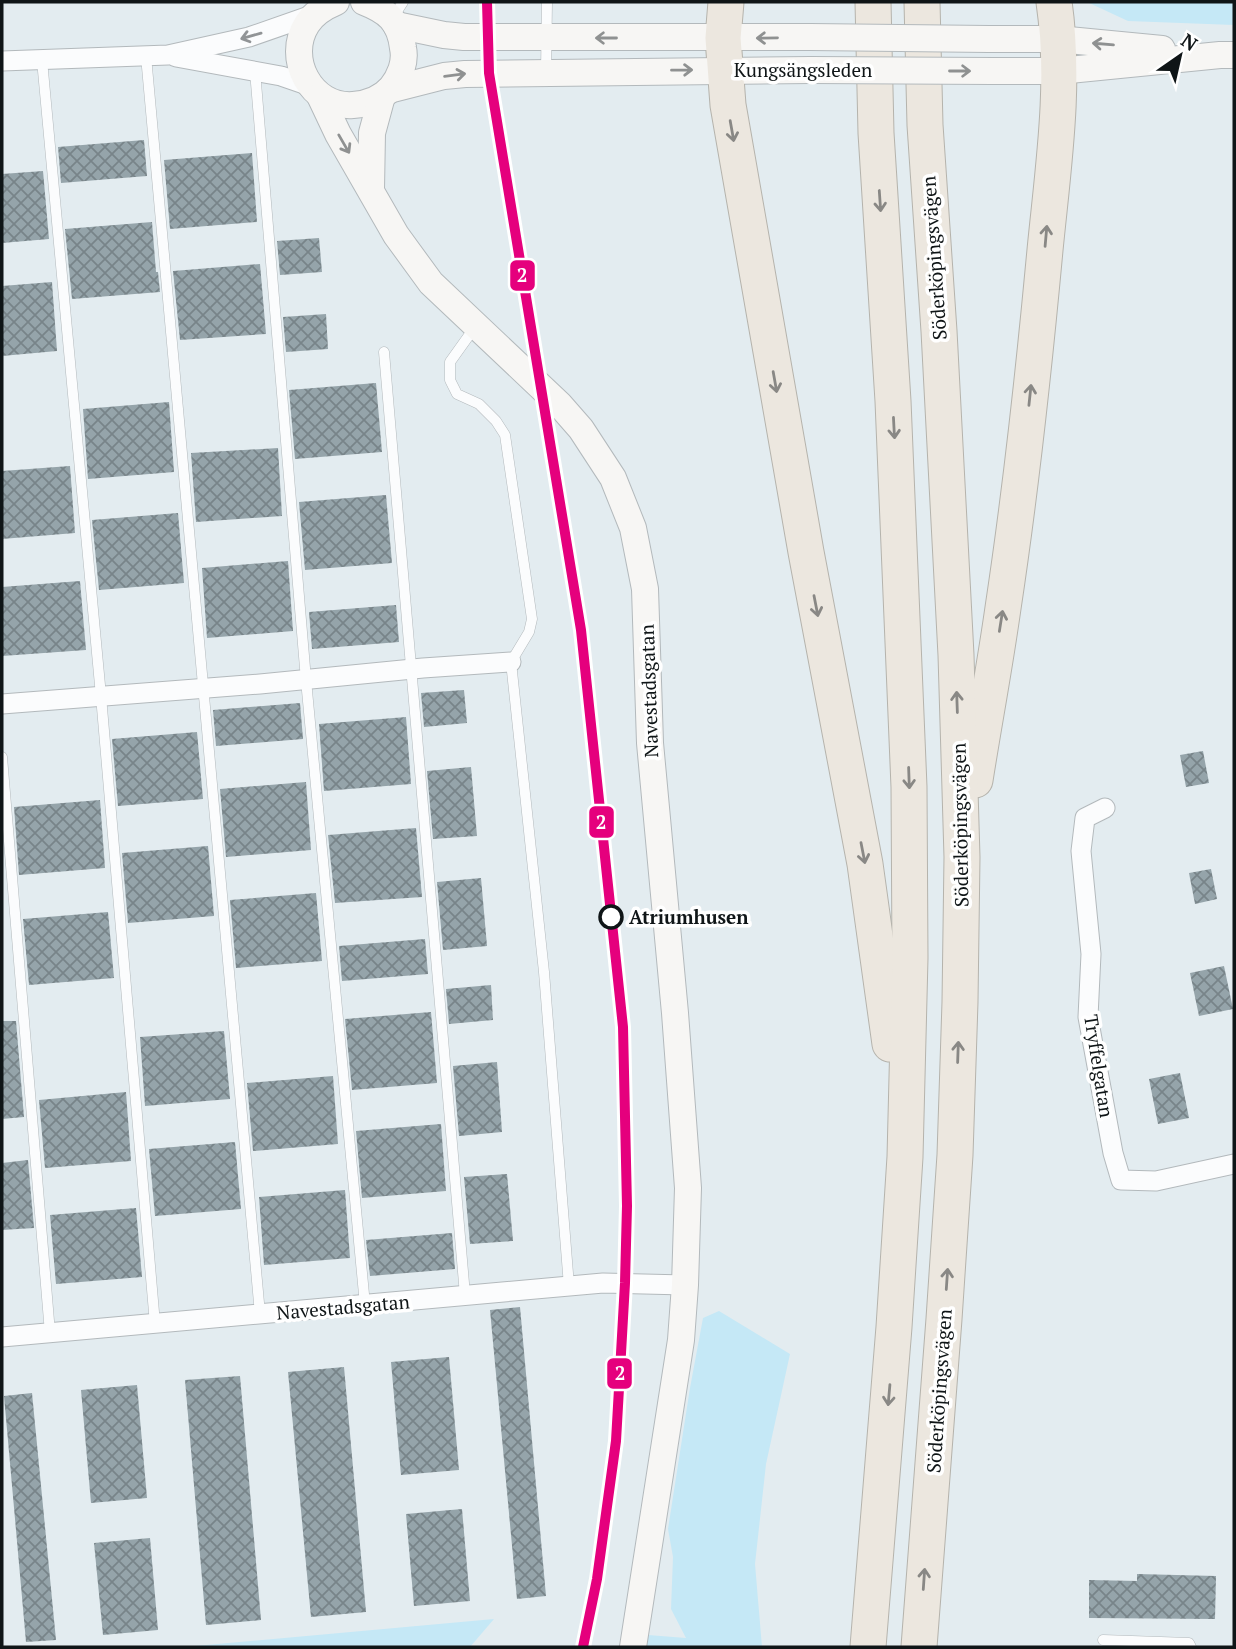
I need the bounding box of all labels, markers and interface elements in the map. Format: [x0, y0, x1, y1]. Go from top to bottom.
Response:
north arrow [1145, 21, 1215, 91]
text: N [1177, 27, 1203, 56]
one-way arrow [240, 30, 262, 43]
one-way arrow [595, 31, 618, 45]
one-way arrow [755, 31, 778, 45]
one-way arrow [1092, 37, 1115, 50]
street label: Kungsängsleden [734, 57, 872, 82]
one-way arrow [671, 63, 694, 77]
one-way arrow [949, 64, 972, 78]
one-way arrow [443, 68, 466, 81]
one-way arrow [726, 119, 739, 141]
one-way arrow [337, 133, 351, 153]
street label: Söderköpingsvägen [915, 175, 952, 341]
one-way arrow [874, 189, 887, 212]
one-way arrow [1040, 226, 1053, 248]
line badge: 2 [509, 259, 536, 292]
text: 2 [517, 262, 527, 287]
one-way arrow [769, 370, 782, 393]
one-way arrow [1024, 384, 1037, 407]
one-way arrow [888, 416, 901, 439]
one-way arrow [810, 594, 823, 617]
one-way arrow [995, 610, 1008, 633]
street label: Navestadsgatan [634, 624, 663, 758]
one-way arrow [951, 691, 964, 714]
street label: Söderköpingsvägen [946, 743, 973, 907]
one-way arrow [902, 766, 915, 789]
line badge: 2 [588, 805, 615, 839]
text: 2 [596, 809, 606, 834]
one-way arrow [857, 841, 870, 864]
place label: Atriumhusen [629, 904, 749, 929]
marker: Atriumhusen [599, 905, 623, 929]
street label: Tryffelgatan [1079, 1013, 1120, 1119]
one-way arrow [952, 1041, 965, 1064]
one-way arrow [941, 1268, 954, 1291]
street label: Navestadsgatan [275, 1288, 411, 1325]
street label: Söderköpingsvägen [920, 1308, 957, 1474]
line badge: 2 [606, 1357, 633, 1390]
text: 2 [615, 1360, 625, 1385]
one-way arrow [882, 1383, 895, 1406]
one-way arrow [918, 1568, 931, 1591]

